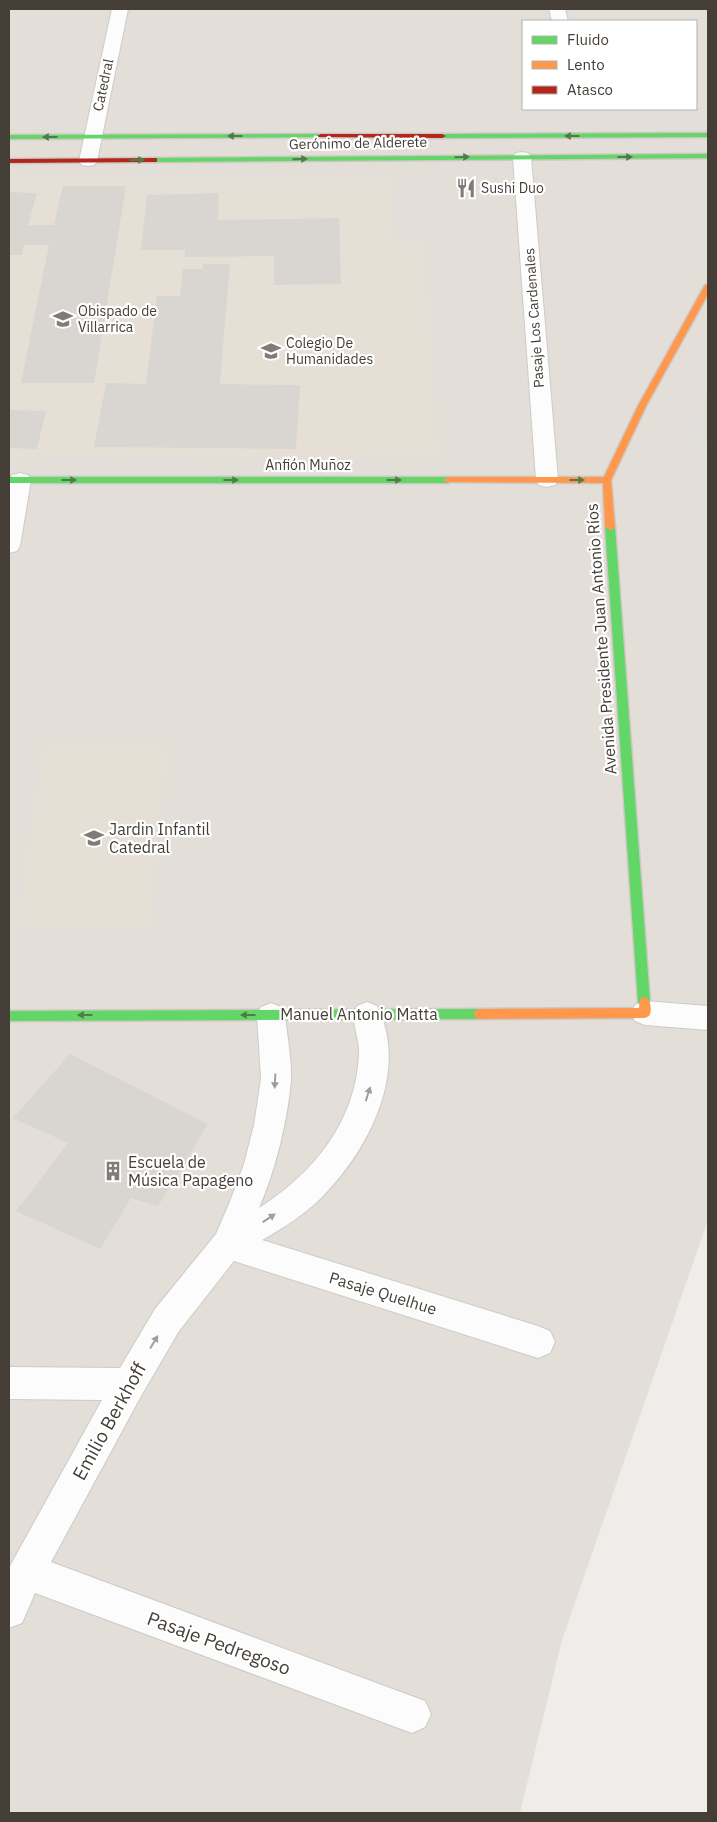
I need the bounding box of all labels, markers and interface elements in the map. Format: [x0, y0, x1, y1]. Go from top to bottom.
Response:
legend [522, 20, 697, 110]
text: Fluido [567, 30, 609, 49]
text: Lento [567, 55, 605, 74]
street label: Catedral [89, 57, 117, 113]
text: Atasco [567, 80, 613, 99]
one-way arrow [226, 132, 242, 140]
one-way arrow [564, 132, 580, 140]
one-way arrow [42, 133, 58, 141]
street label: Gerónimo de Alderete [289, 133, 428, 153]
one-way arrow [454, 153, 470, 161]
one-way arrow [617, 153, 633, 161]
one-way arrow [292, 155, 308, 163]
one-way arrow [129, 156, 145, 164]
restaurant icon: Sushi Duo [455, 177, 477, 199]
place label: Sushi Duo [481, 179, 544, 197]
street label: Pasaje Los Cardenales [520, 247, 548, 389]
place label: Obispado de Villarrica [78, 302, 157, 336]
school or university icon: Obispado de Villarrica [52, 308, 74, 330]
place label: Colegio De Humanidades [286, 334, 373, 368]
school or university icon: Colegio De Humanidades [260, 340, 282, 362]
street label: Anfión Muñoz [265, 456, 351, 474]
one-way arrow [61, 476, 77, 484]
one-way arrow [224, 476, 240, 484]
one-way arrow [386, 476, 402, 484]
one-way arrow [569, 476, 585, 484]
street label: Avenida Presidente Juan Antonio Ríos [582, 503, 620, 775]
place label: Jardin Infantil Catedral [109, 819, 210, 857]
school or university icon: Jardin Infantil Catedral [83, 827, 105, 849]
street label: Manuel Antonio Matta [280, 1004, 438, 1024]
one-way arrow [77, 1011, 93, 1019]
one-way arrow [240, 1011, 256, 1019]
one-way arrow [271, 1073, 279, 1089]
one-way arrow [364, 1087, 372, 1102]
place label: Escuela de Música Papageno [128, 1152, 253, 1190]
building icon: Escuela de Música Papageno [102, 1160, 124, 1182]
one-way arrow [262, 1213, 276, 1223]
street label: Pasaje Quelhue [327, 1267, 439, 1319]
one-way arrow [150, 1335, 159, 1348]
street label: Emilio Berkhoff [67, 1358, 151, 1484]
street label: Pasaje Pedregoso [144, 1606, 294, 1680]

